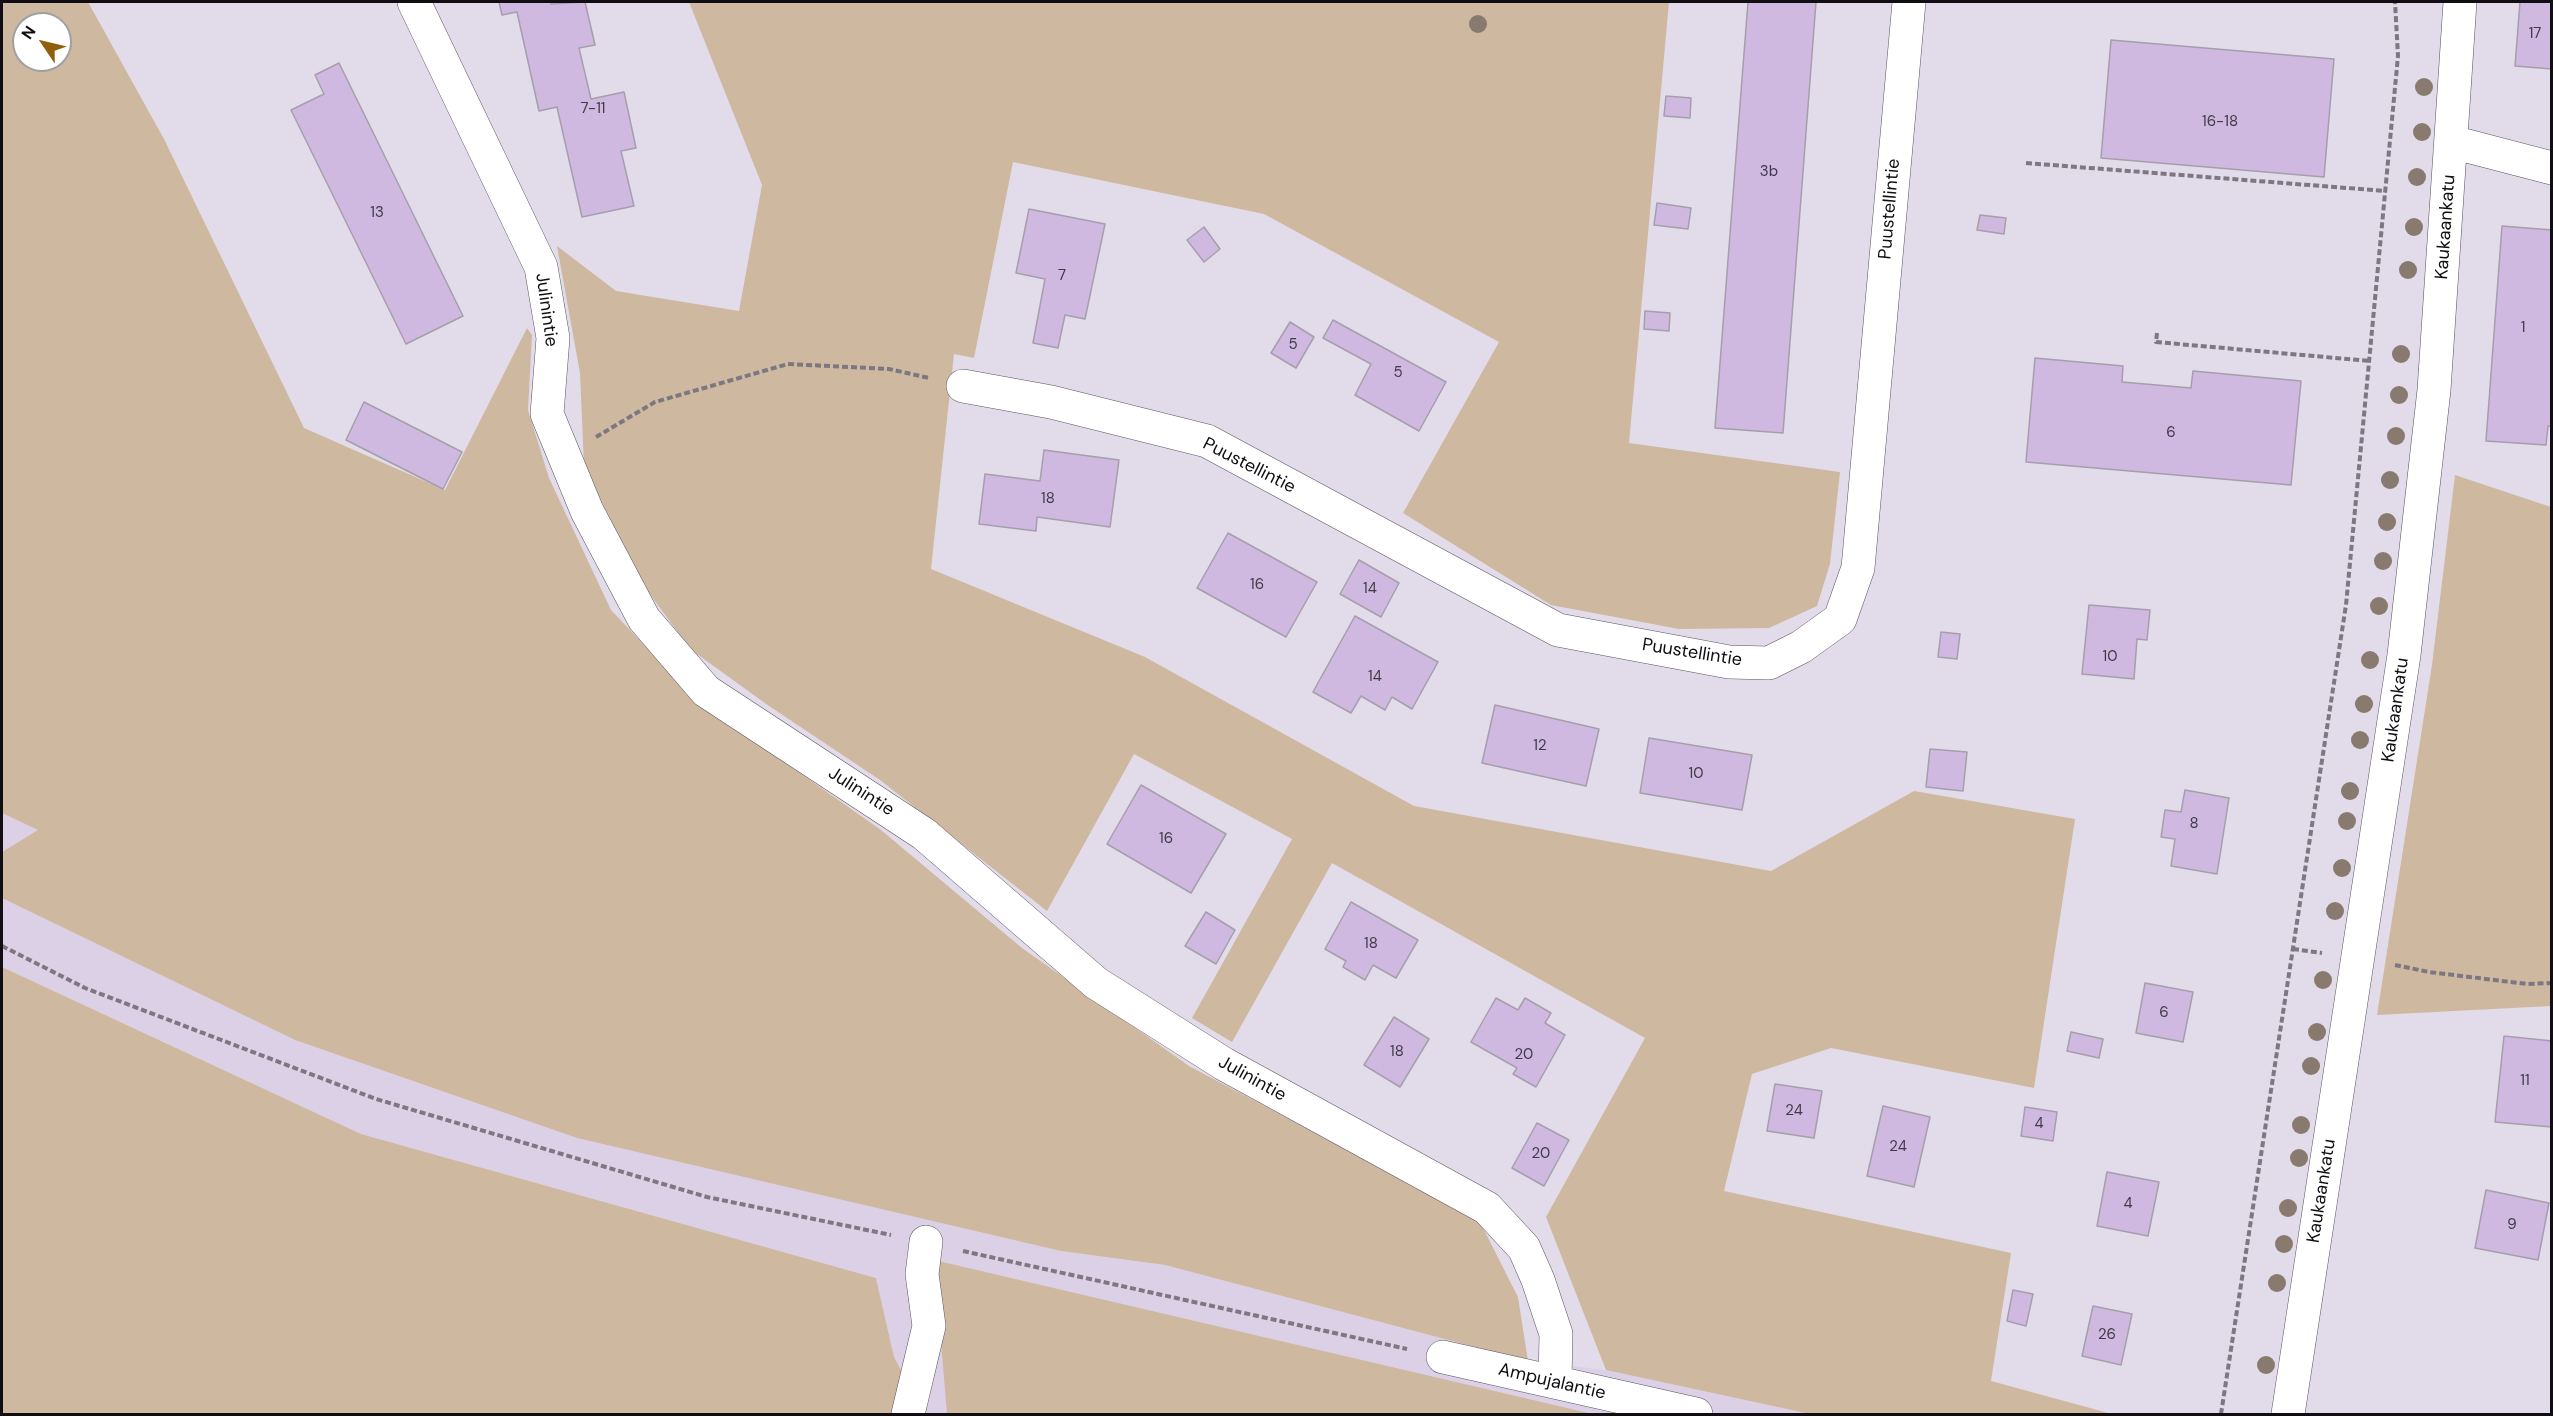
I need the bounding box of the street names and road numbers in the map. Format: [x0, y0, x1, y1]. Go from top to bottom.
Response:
street label: Puustellintie [1875, 158, 1905, 260]
street label: Kaukaankatu [2432, 174, 2460, 280]
street label: Julinintie [530, 272, 562, 348]
street label: Puustellintie [1199, 433, 1299, 499]
street label: Puustellintie [1640, 634, 1744, 672]
street label: Kaukaankatu [2378, 656, 2414, 764]
street label: Julinintie [824, 763, 898, 821]
street label: Julinintie [1214, 1052, 1290, 1106]
street label: Kaukaankatu [2303, 1137, 2341, 1245]
street label: Ampujalantie [1496, 1359, 1608, 1405]

